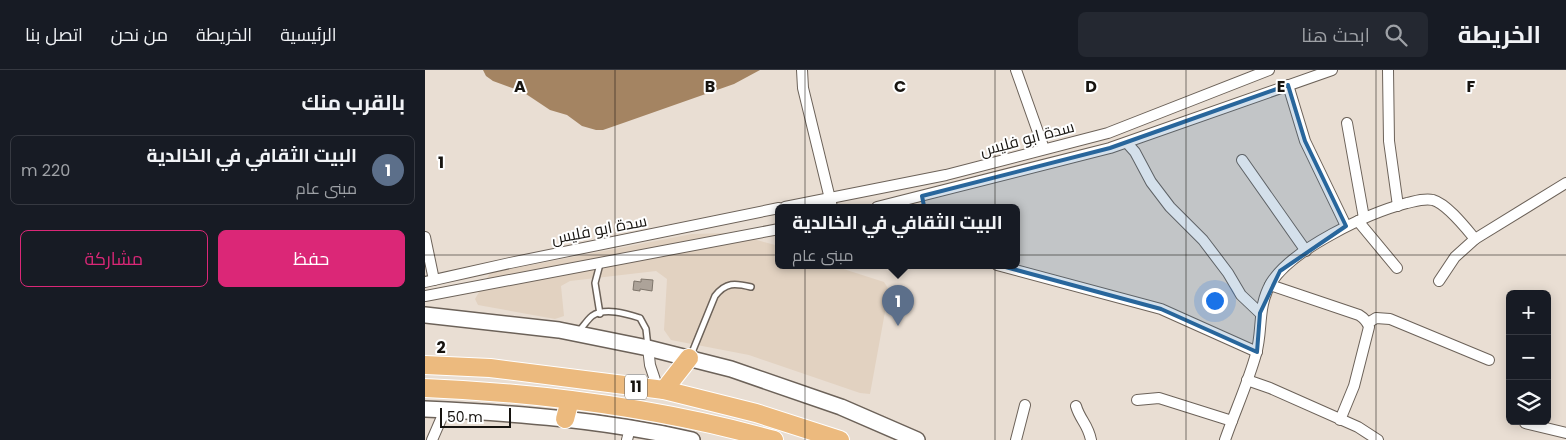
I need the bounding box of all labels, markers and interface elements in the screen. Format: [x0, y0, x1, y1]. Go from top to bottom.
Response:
search box [1078, 12, 1428, 57]
text: الخريطة [1458, 18, 1541, 51]
icon: search [1382, 21, 1410, 49]
text: اتصل بنا [25, 22, 83, 47]
text: من نحن [111, 22, 168, 47]
text: الخريطة [196, 22, 252, 47]
text: الرئيسية [280, 22, 337, 47]
text: ابحث هنا [1301, 22, 1370, 49]
text: A [514, 75, 526, 98]
text: B [705, 75, 715, 98]
text: C [894, 75, 906, 98]
text: D [1085, 75, 1097, 98]
text: E [1277, 75, 1285, 98]
text: F [1467, 75, 1476, 98]
text: بالقرب منك [301, 88, 405, 117]
street label: سدة ابو فليس [977, 115, 1077, 162]
text: البيت الثقافي في الخالدية [146, 142, 357, 169]
text: 1 [438, 151, 444, 174]
text: 220 m [21, 159, 70, 182]
text: 1 [385, 159, 391, 182]
text: مبنى عام [296, 177, 357, 200]
popup [775, 204, 1020, 269]
street label: سدة ابو فليس [549, 209, 649, 250]
text: البيت الثقافي في الخالدية [792, 209, 1003, 236]
button: مشاركة [20, 230, 208, 287]
button: حفظ [218, 230, 405, 287]
text: مبنى عام [792, 244, 853, 267]
pin: 1 [882, 285, 914, 326]
your location [1202, 288, 1228, 314]
map controls [1506, 290, 1551, 425]
button: + [1506, 290, 1551, 335]
button: − [1506, 335, 1551, 380]
text: 2 [436, 336, 446, 359]
road number: 11 [625, 374, 647, 400]
button: layers [1506, 380, 1551, 425]
scale bar [440, 405, 511, 428]
text: 50 m [447, 407, 483, 427]

